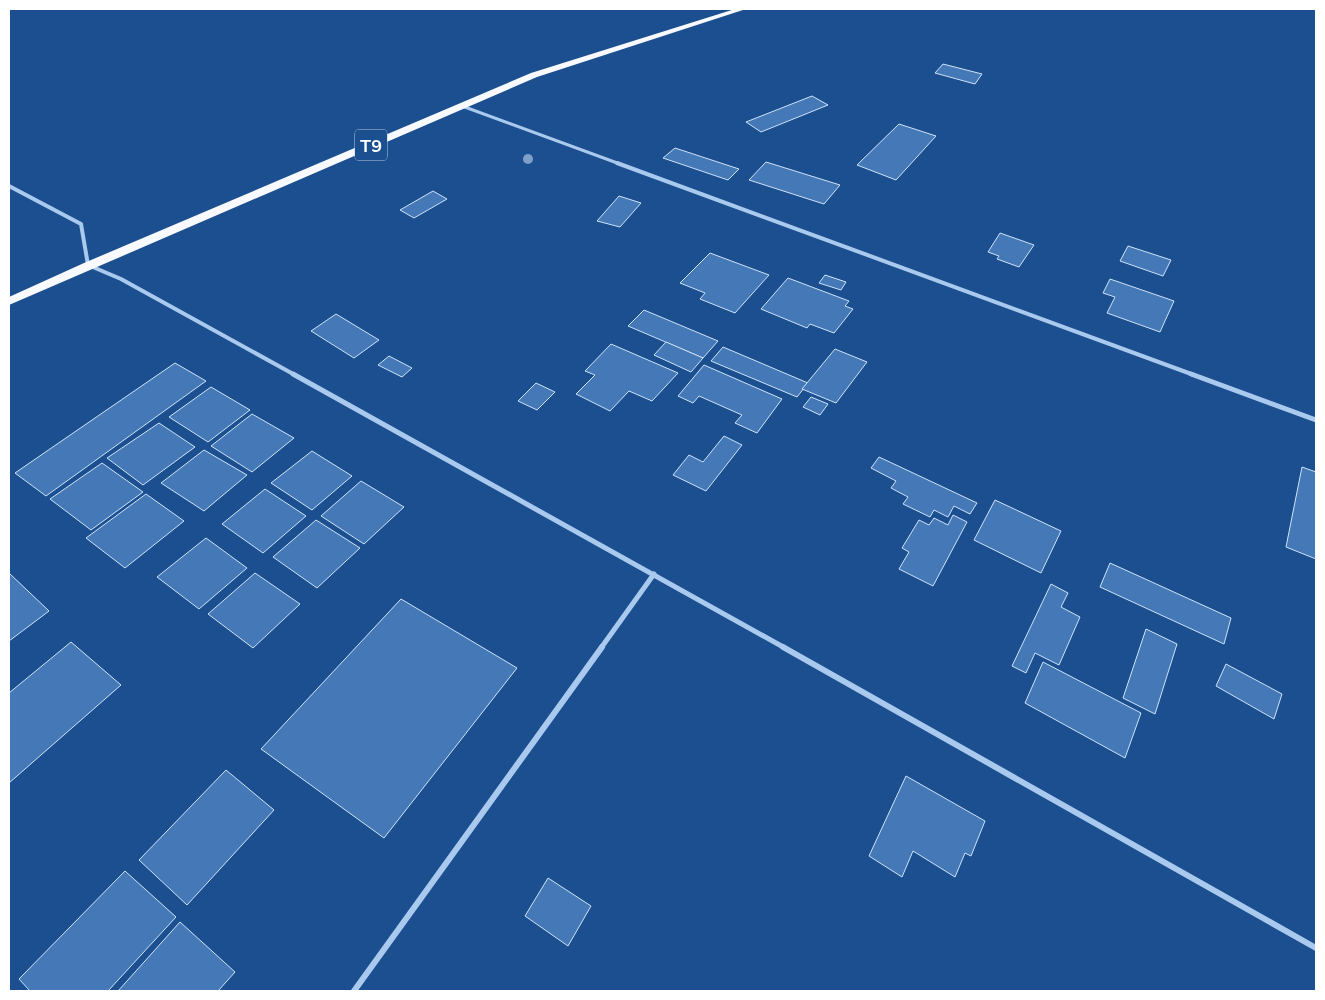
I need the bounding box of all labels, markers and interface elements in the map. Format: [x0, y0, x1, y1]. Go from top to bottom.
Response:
road number: T9 [355, 130, 387, 160]

